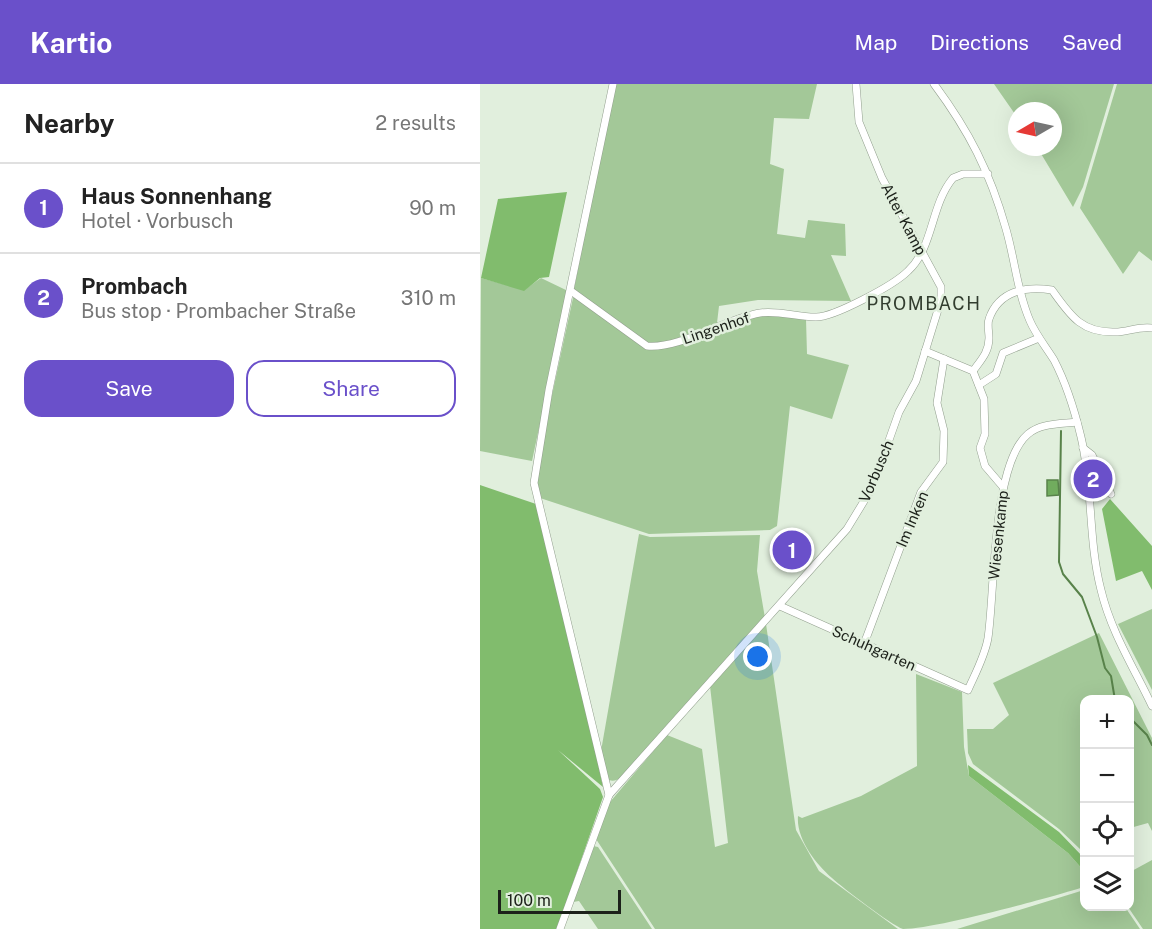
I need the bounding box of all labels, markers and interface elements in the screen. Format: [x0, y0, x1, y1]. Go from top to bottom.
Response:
text: Kartio [30, 26, 112, 59]
text: Map [855, 30, 897, 55]
text: Directions [930, 30, 1029, 55]
text: Saved [1062, 30, 1122, 55]
north arrow [1008, 102, 1062, 156]
text: Nearby [24, 108, 114, 139]
text: 2 results [375, 111, 456, 135]
street label: Alter Kamp [878, 180, 930, 258]
text: Haus Sonnenhang [81, 183, 272, 209]
text: 1 [39, 196, 48, 220]
text: 90 m [409, 196, 456, 220]
text: Hotel · Vorbusch [81, 209, 233, 233]
text: Prombach [81, 273, 188, 299]
text: 2 [37, 286, 50, 310]
text: 310 m [401, 286, 456, 310]
district label: PROMBACH [867, 293, 981, 314]
text: Bus stop · Prombacher Straße [81, 299, 356, 323]
street label: Lingenhof [680, 309, 752, 347]
button: Save [24, 360, 234, 417]
button: Share [246, 360, 456, 417]
street label: Vorbusch [855, 437, 897, 505]
pin: 2 [1074, 456, 1112, 502]
street label: Im Inken [893, 489, 931, 549]
street label: Wiesenkamp [985, 489, 1011, 580]
pin: 1 [772, 528, 812, 572]
street label: Schuhgarten [829, 622, 919, 674]
your location [743, 642, 772, 671]
map controls [1080, 695, 1134, 911]
button: + [1080, 695, 1134, 749]
button: − [1080, 749, 1134, 803]
button: locate [1080, 803, 1134, 857]
button: layers [1080, 857, 1134, 911]
scale bar [498, 887, 621, 914]
text: 100 m [507, 891, 551, 910]

